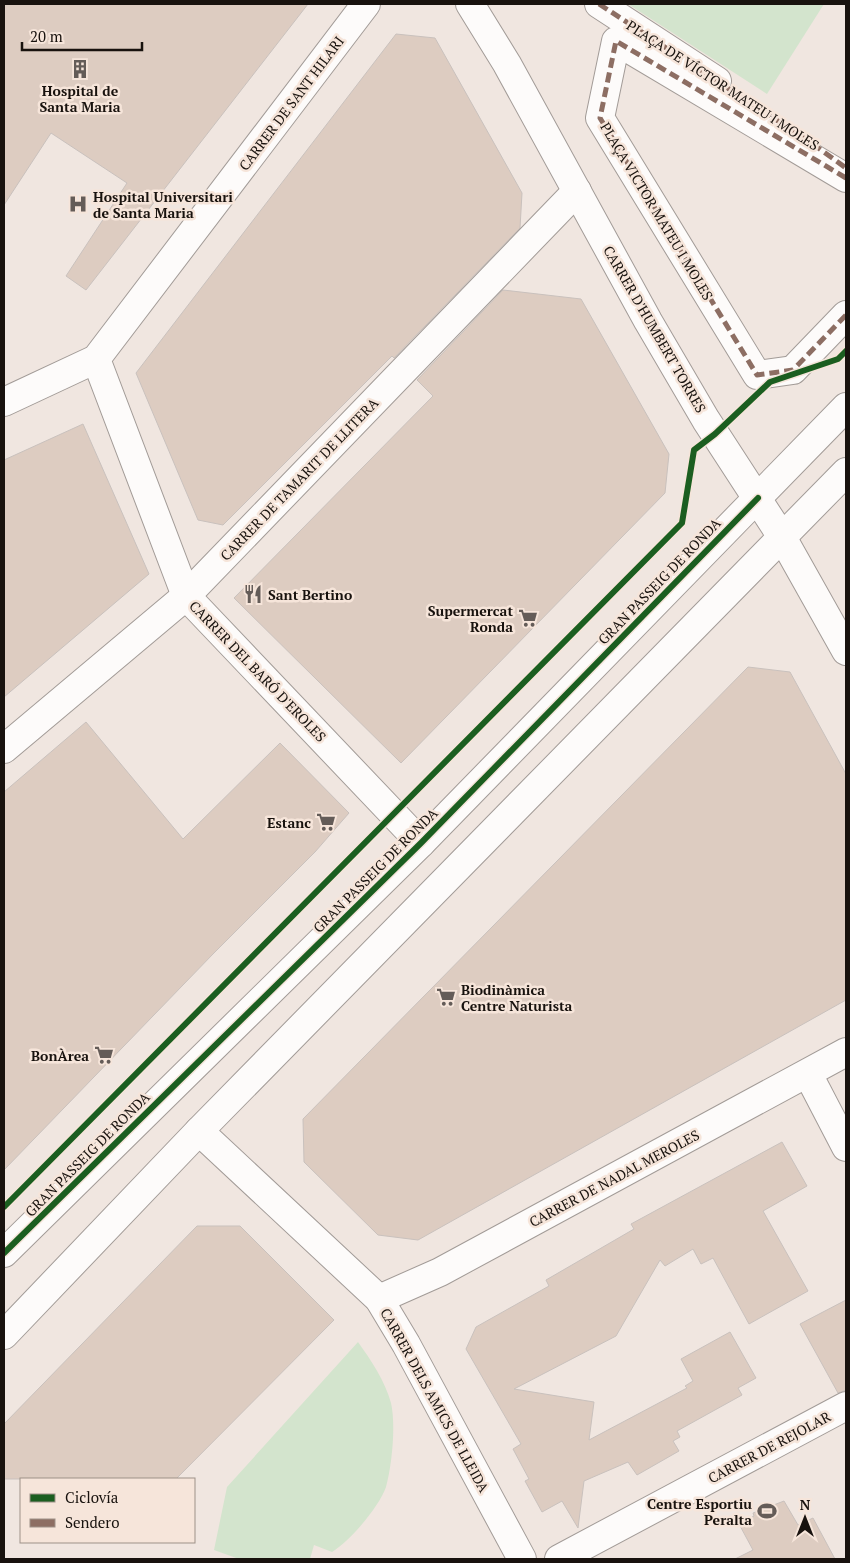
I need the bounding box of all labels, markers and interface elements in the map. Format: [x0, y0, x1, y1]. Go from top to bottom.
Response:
street label: PLAÇA DE VÍCTOR MATEU I MOLES [623, 16, 823, 154]
scale bar [22, 20, 142, 52]
text: 20 m [30, 26, 63, 46]
street label: CARRER DE SANT HILARI [234, 32, 348, 174]
building icon: Hospital de Santa Maria [69, 58, 91, 80]
place label: Hospital de Santa Maria [39, 81, 121, 116]
street label: PLAÇA VICTOR MATEU I MOLES [596, 119, 718, 303]
place label: Hospital Universitari de Santa Maria [93, 187, 233, 222]
hospital icon: Hospital Universitari de Santa Maria [67, 193, 89, 215]
street label: CARRER D'HUMBERT TORRES [599, 242, 711, 416]
street label: CARRER DE TAMARIT DE LLITERA [216, 393, 382, 565]
street label: GRAN PASSEIG DE RONDA [593, 513, 725, 648]
restaurant icon: Sant Bertino [242, 583, 264, 605]
place label: Sant Bertino [268, 585, 352, 604]
street label: CARRER DEL BARÓ D'EROLES [185, 596, 331, 746]
place label: Supermercat Ronda [428, 601, 513, 636]
supermarket icon: Supermercat Ronda [517, 607, 539, 629]
street label: GRAN PASSEIG DE RONDA [309, 803, 442, 936]
supermarket icon: Estanc [315, 811, 337, 833]
place label: Estanc [267, 813, 311, 832]
place label: Biodinàmica Centre Naturista [461, 980, 573, 1015]
supermarket icon: Biodinàmica Centre Naturista [435, 986, 457, 1008]
supermarket icon: BonÀrea [93, 1044, 115, 1066]
place label: BonÀrea [31, 1046, 89, 1065]
street label: GRAN PASSEIG DE RONDA [21, 1087, 154, 1220]
street label: CARRER DE NADAL MEROLES [526, 1125, 702, 1231]
street label: CARRER DELS AMICS DE LLEIDA [376, 1304, 494, 1496]
street label: CARRER DE REJOLAR [704, 1407, 834, 1487]
legend [20, 1478, 195, 1543]
text: Ciclovía [65, 1487, 119, 1507]
north arrow [780, 1493, 830, 1543]
place label: Centre Esportiu Peralta [647, 1494, 752, 1529]
text: N [800, 1495, 811, 1514]
sports icon: Centre Esportiu Peralta [756, 1500, 778, 1522]
text: Sendero [65, 1512, 119, 1532]

